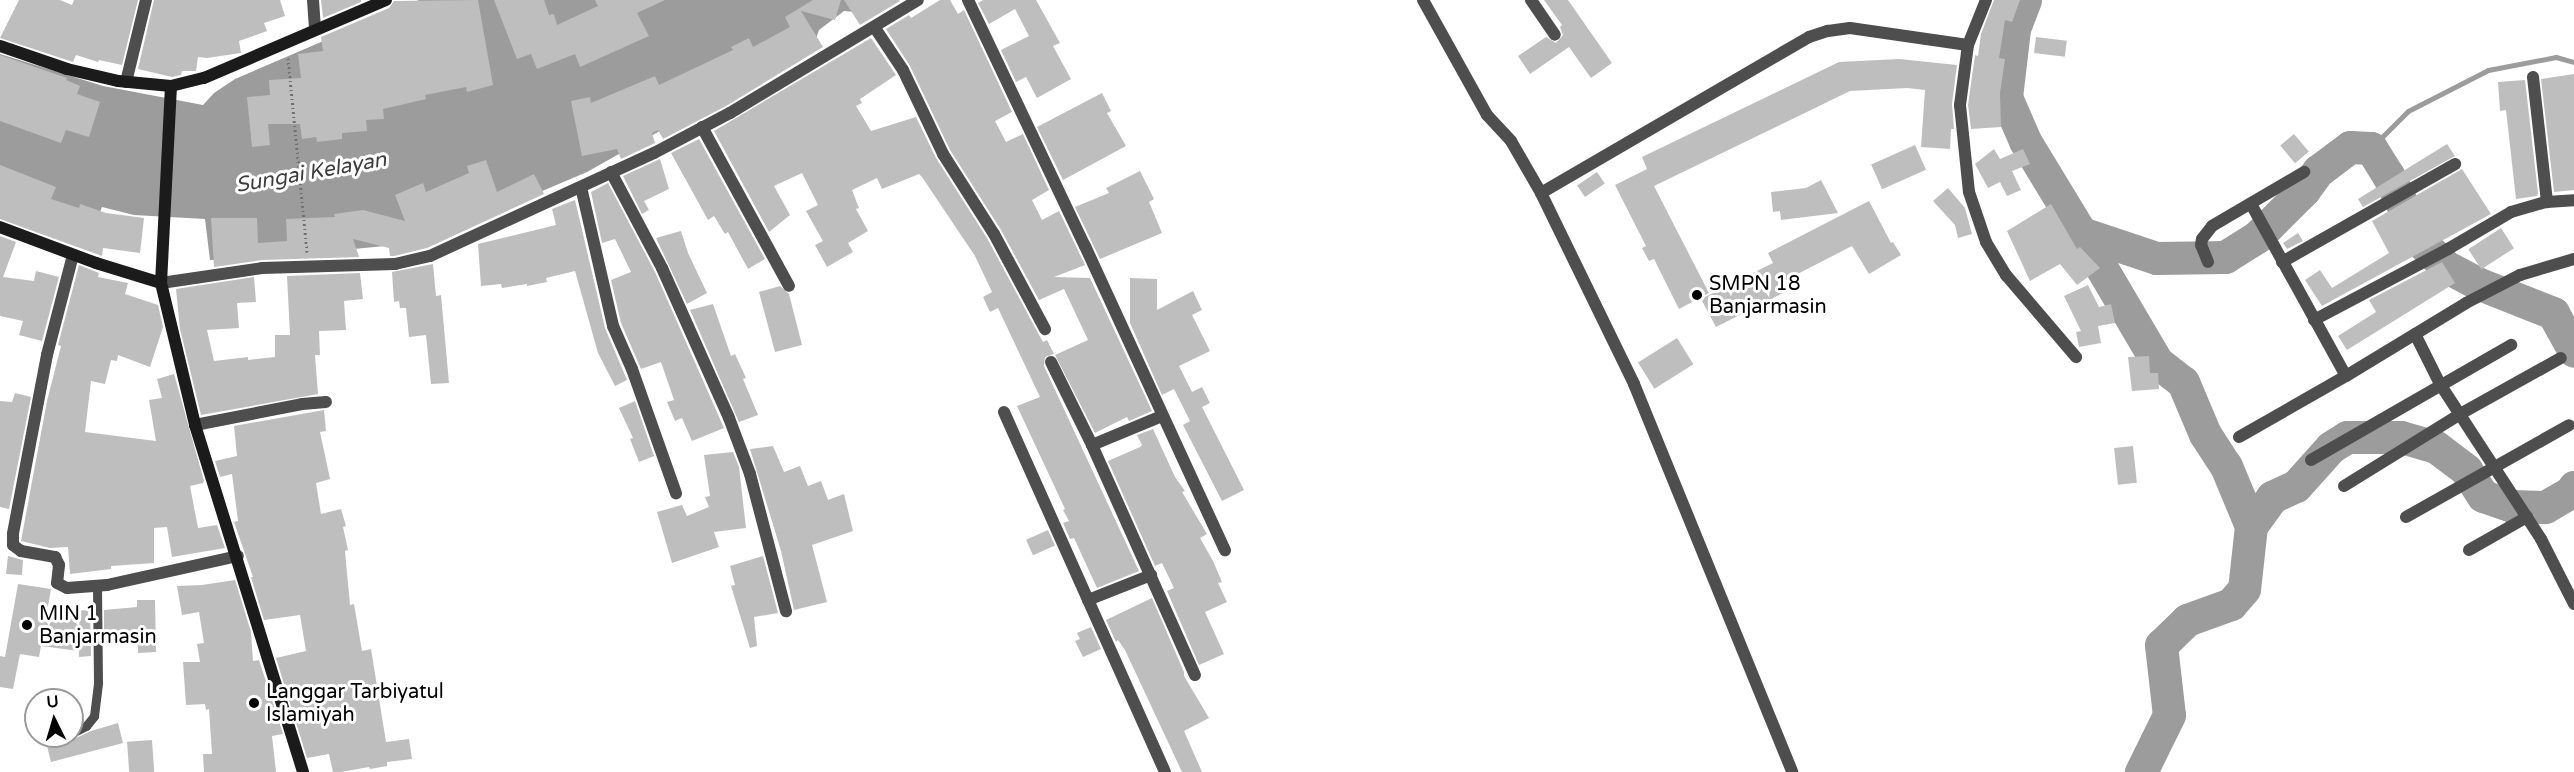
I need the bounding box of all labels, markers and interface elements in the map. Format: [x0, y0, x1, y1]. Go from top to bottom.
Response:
water label: Sungai Kelayan [234, 147, 388, 199]
place label: SMPN 18 Banjarmasin [1709, 272, 1827, 319]
marker: SMPN 18 Banjarmasin [1690, 288, 1704, 302]
place label: MIN 1 Banjarmasin [39, 602, 157, 649]
marker: MIN 1 Banjarmasin [20, 618, 34, 632]
place label: Langgar Tarbiyatul Islamiyah [266, 680, 444, 727]
north arrow [24, 688, 84, 748]
text: U [46, 692, 60, 713]
marker: Langgar Tarbiyatul Islamiyah [247, 696, 261, 710]

